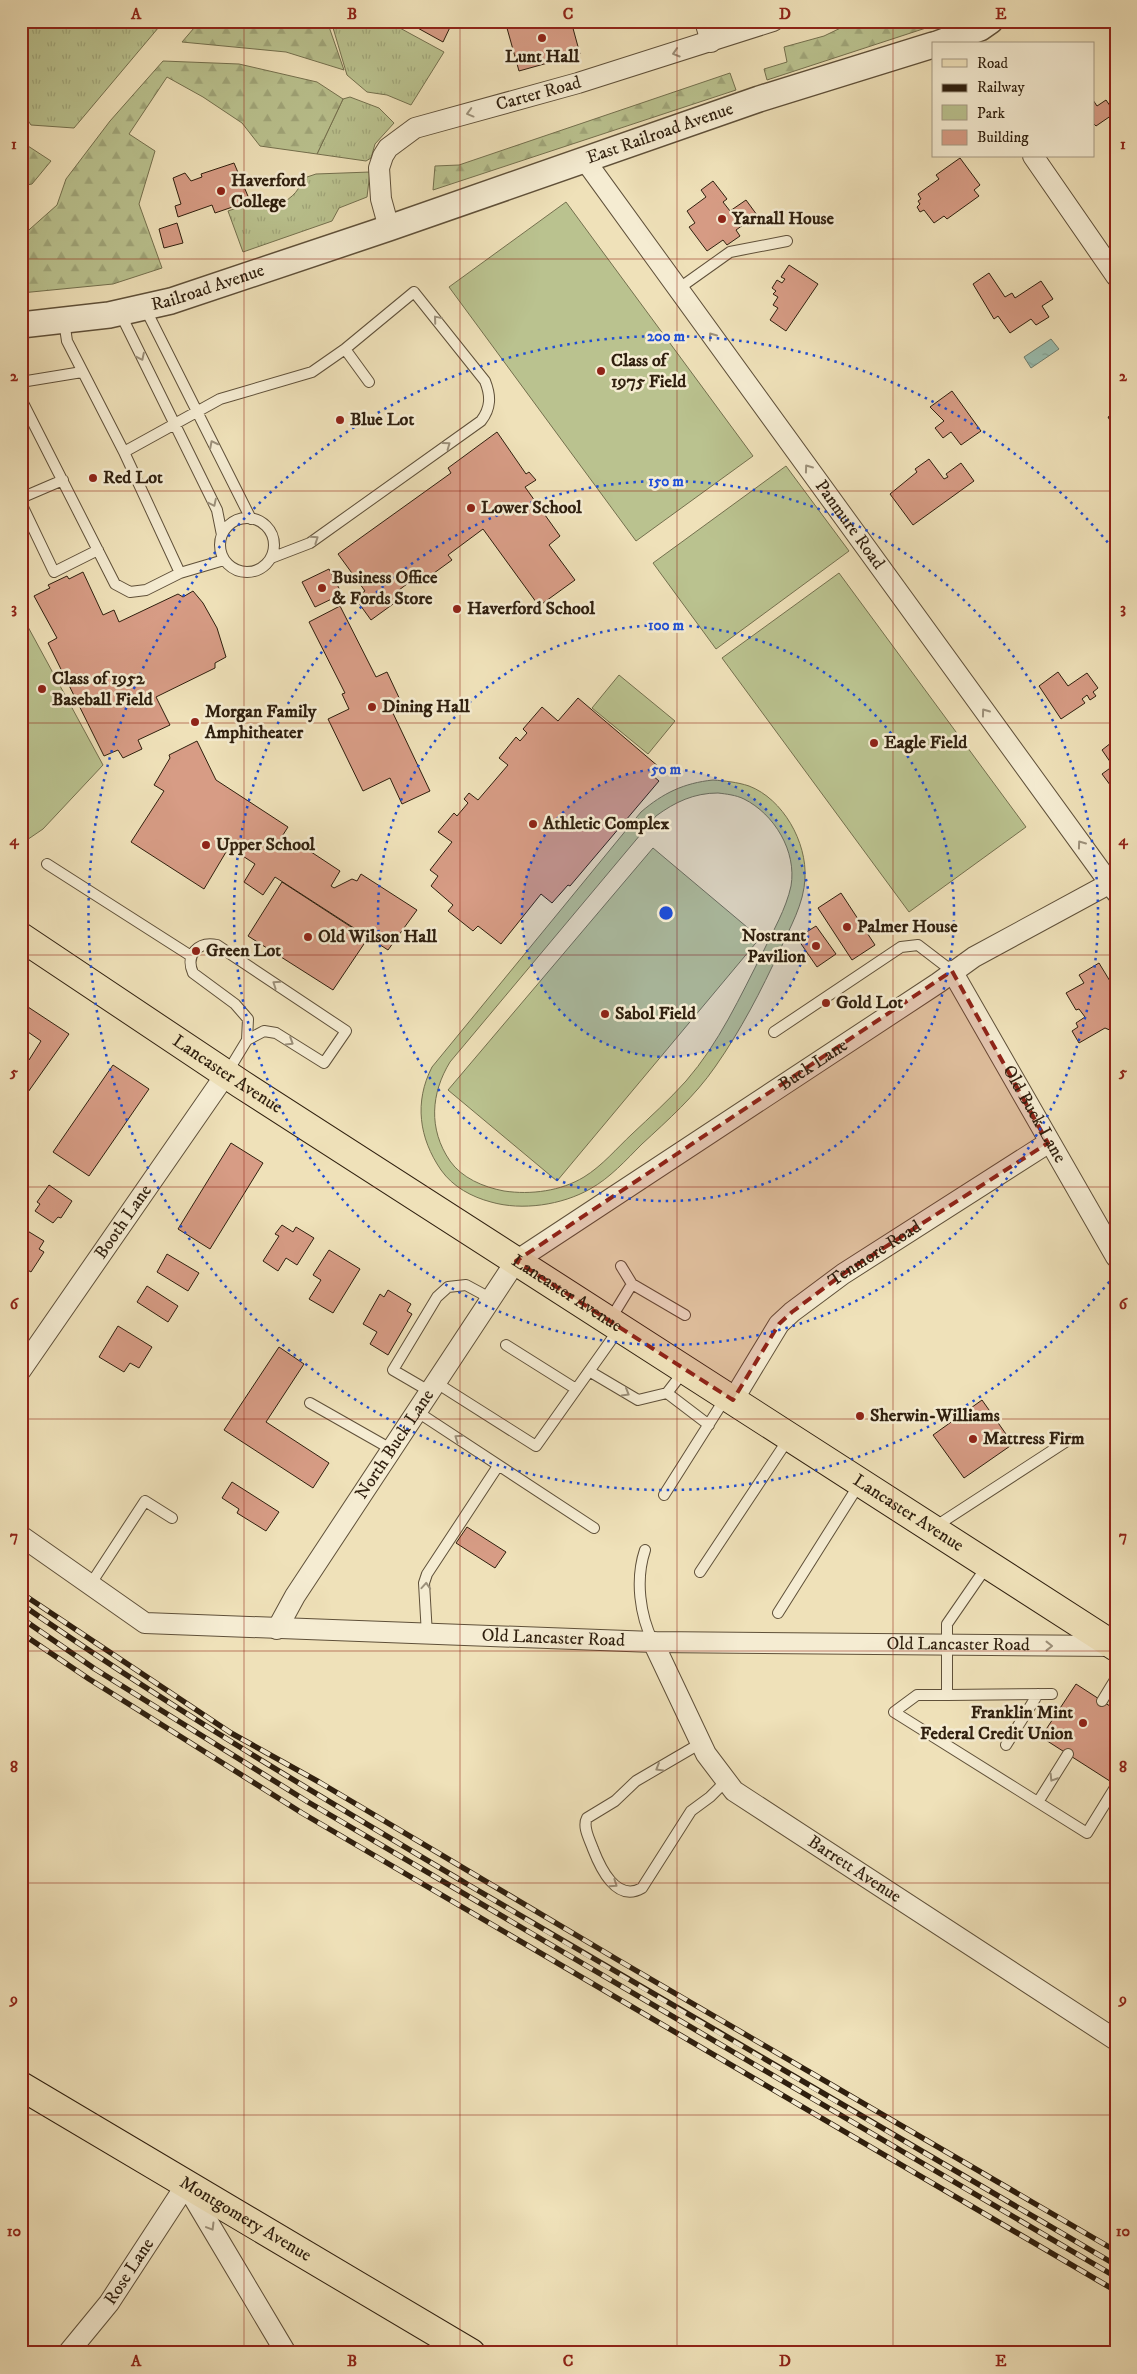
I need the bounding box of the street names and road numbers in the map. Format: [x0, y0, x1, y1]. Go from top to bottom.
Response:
street label: Carter Road [493, 72, 584, 116]
street label: East Railroad Avenue [584, 98, 736, 169]
street label: Railroad Avenue [149, 260, 267, 316]
street label: Panmure Road [810, 476, 889, 574]
street label: Lancaster Avenue [168, 1030, 286, 1119]
street label: Buck Lane [775, 1034, 852, 1096]
street label: Old Buck Lane [997, 1061, 1071, 1167]
street label: Booth Lane [90, 1181, 157, 1263]
street label: Tenmore Road [824, 1216, 926, 1292]
street label: Lancaster Avenue [507, 1250, 626, 1337]
street label: North Buck Lane [351, 1386, 439, 1504]
street label: Lancaster Avenue [849, 1470, 968, 1557]
street label: Old Lancaster Road [481, 1625, 625, 1652]
street label: Old Lancaster Road [886, 1633, 1030, 1656]
street label: Barrett Avenue [803, 1831, 905, 1908]
street label: Montgomery Avenue [176, 2172, 315, 2267]
street label: Rose Lane [100, 2234, 159, 2309]

